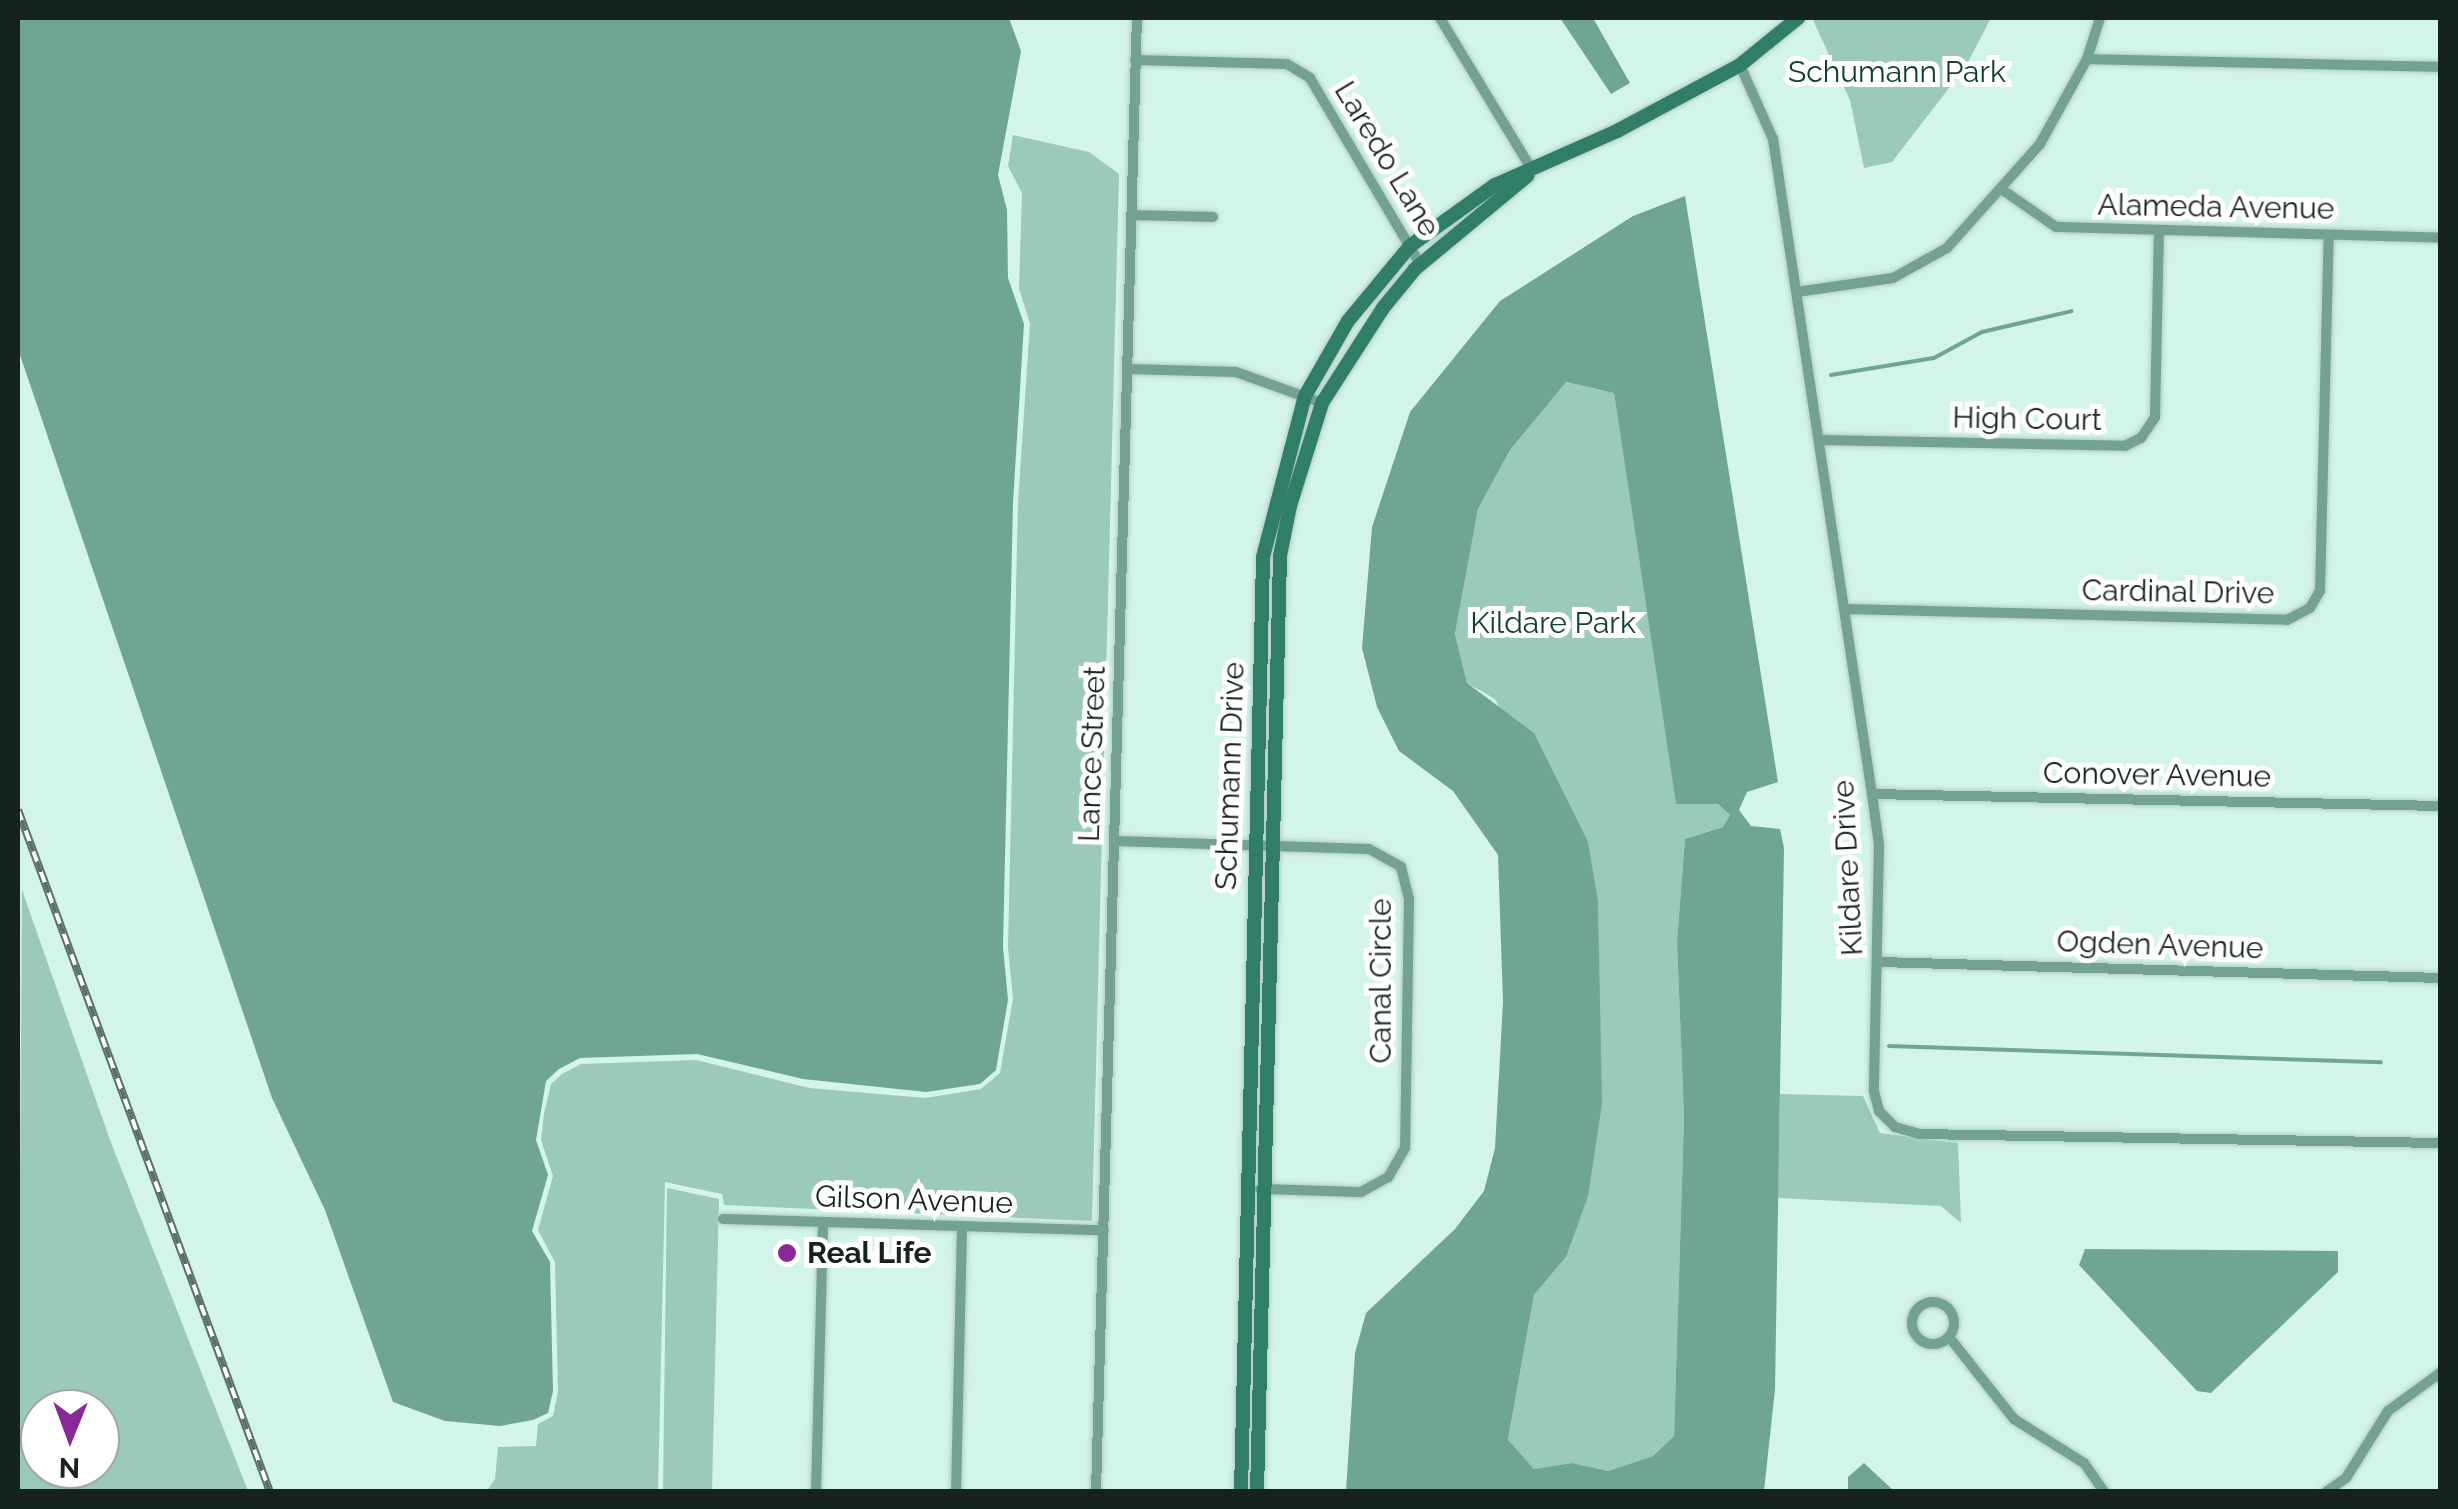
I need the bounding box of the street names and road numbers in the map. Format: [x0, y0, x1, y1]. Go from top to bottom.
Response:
street label: Laredo Lane [1327, 75, 1447, 243]
street label: Alameda Avenue [2097, 187, 2335, 227]
street label: High Court [1952, 400, 2102, 438]
street label: Cardinal Drive [2081, 572, 2275, 612]
street label: Schumann Drive [1208, 661, 1252, 891]
street label: Lance Street [1071, 665, 1113, 843]
street label: Conover Avenue [2042, 755, 2272, 795]
street label: Kildare Drive [1825, 779, 1871, 957]
street label: Canal Circle [1363, 898, 1399, 1064]
street label: Ogden Avenue [2056, 923, 2264, 967]
street label: Gilson Avenue [814, 1179, 1014, 1221]

